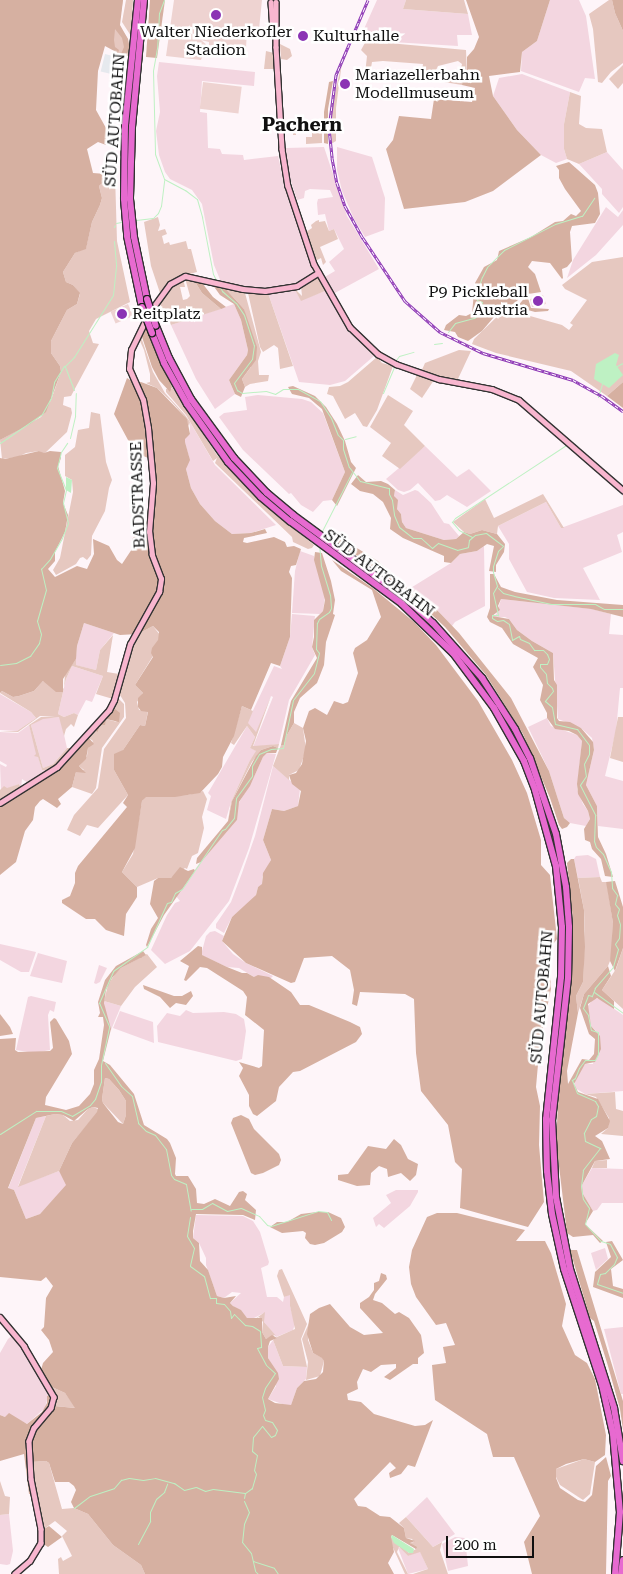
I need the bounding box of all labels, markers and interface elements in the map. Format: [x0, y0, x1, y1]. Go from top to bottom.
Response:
marker: Walter Niederkofler Stadion [210, 9, 222, 21]
place label: Walter Niederkofler Stadion [140, 22, 292, 60]
place label: Kulturhalle [313, 26, 399, 46]
marker: Kulturhalle [297, 30, 309, 42]
street label: SÜD AUTOBAHN [101, 53, 129, 187]
place label: Mariazellerbahn Modellmuseum [355, 65, 480, 103]
marker: Mariazellerbahn Modellmuseum [339, 78, 351, 90]
district label: Pachern [262, 114, 342, 136]
place label: P9 Pickleball Austria [428, 282, 528, 320]
marker: P9 Pickleball Austria [532, 295, 544, 307]
place label: Reitplatz [132, 304, 200, 324]
marker: Reitplatz [116, 308, 128, 320]
street label: BADSTRASSE [127, 441, 149, 549]
street label: SÜD AUTOBAHN [320, 525, 438, 621]
street label: SÜD AUTOBAHN [527, 930, 557, 1064]
scale bar [448, 1526, 536, 1558]
text: 200 m [454, 1536, 497, 1554]

